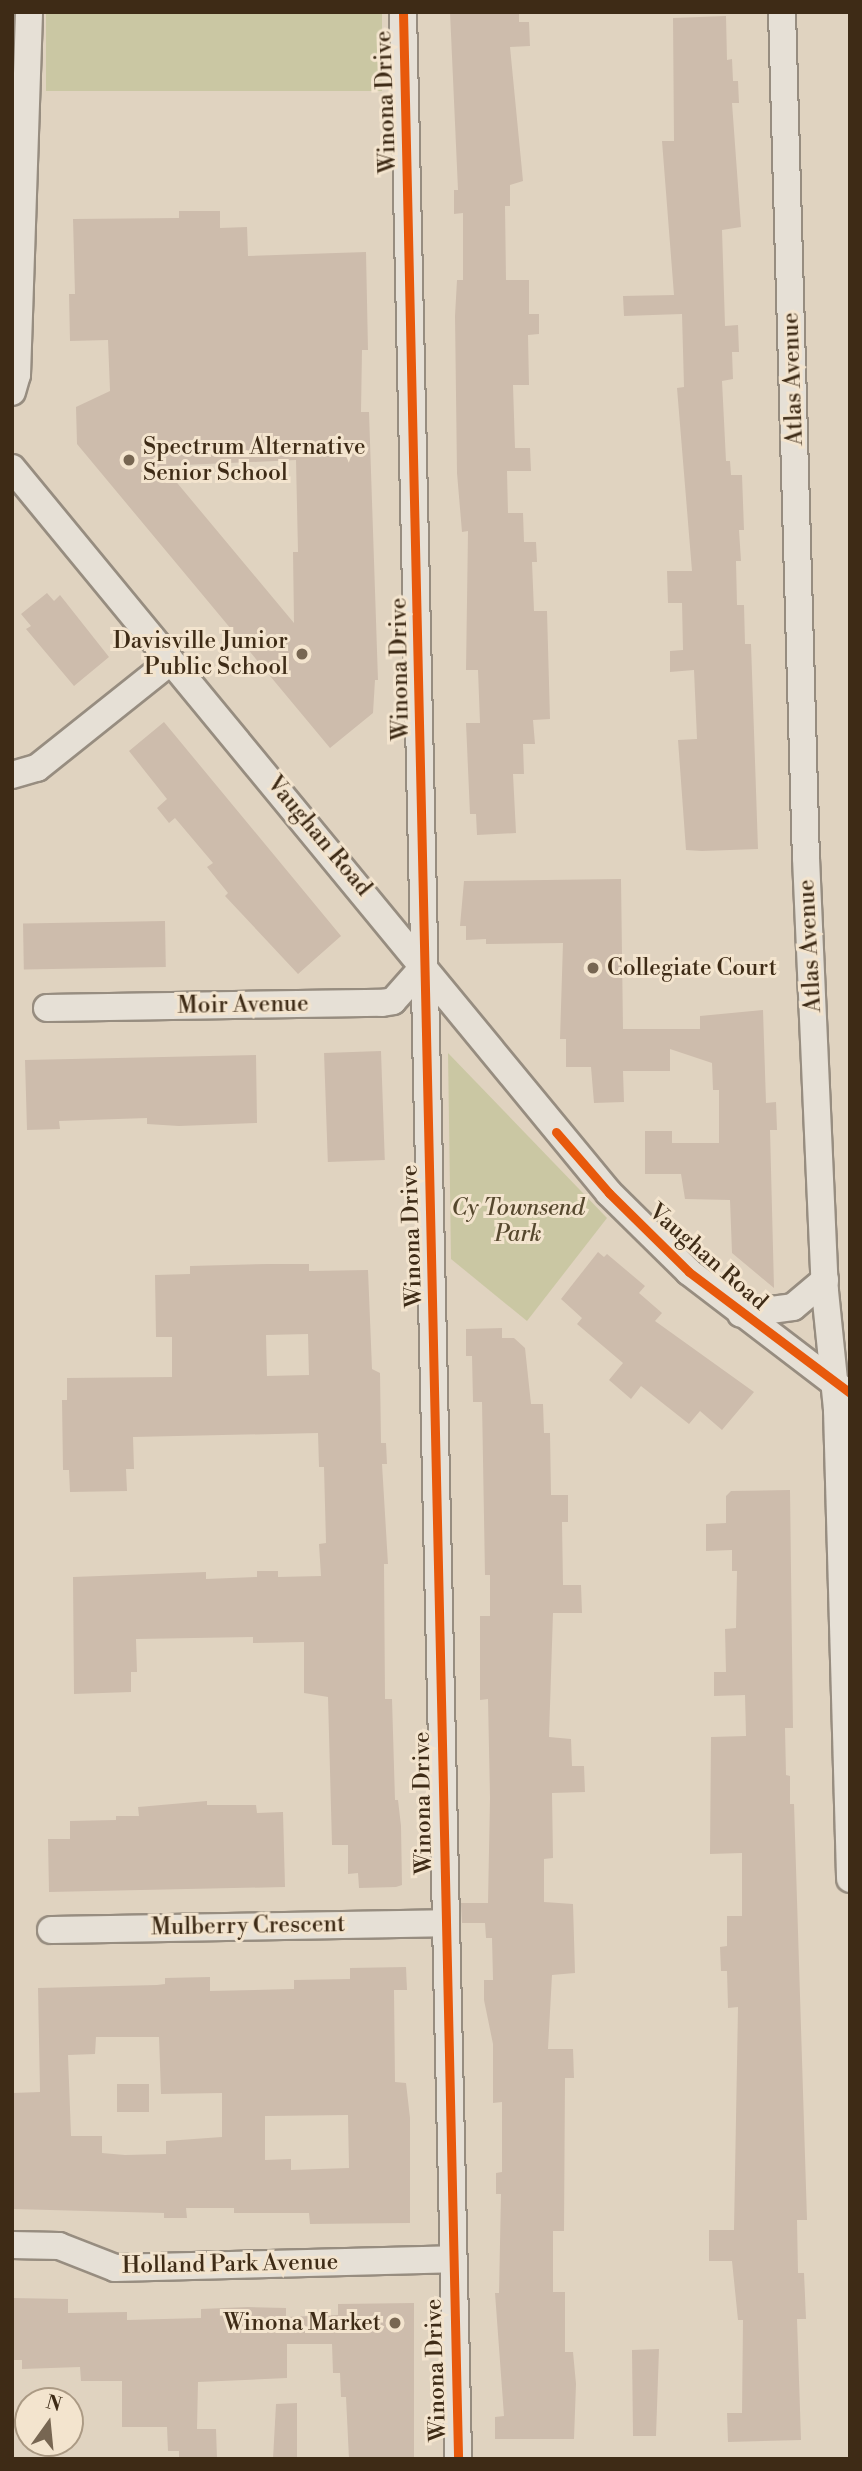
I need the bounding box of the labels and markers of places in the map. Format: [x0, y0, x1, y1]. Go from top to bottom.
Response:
place label: Spectrum Alternative Senior School [143, 433, 366, 487]
marker: Spectrum Alternative Senior School [121, 452, 137, 468]
place label: Davisville Junior Public School [113, 627, 288, 681]
marker: Davisville Junior Public School [294, 646, 310, 662]
place label: Collegiate Court [607, 954, 777, 982]
marker: Collegiate Court [585, 960, 601, 976]
place label: Winona Market [223, 2309, 381, 2337]
marker: Winona Market [387, 2315, 403, 2331]

